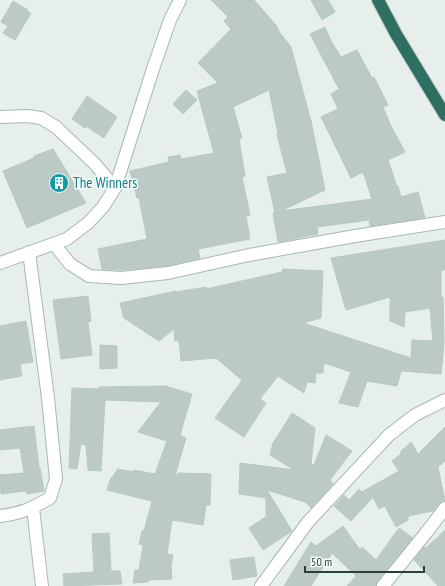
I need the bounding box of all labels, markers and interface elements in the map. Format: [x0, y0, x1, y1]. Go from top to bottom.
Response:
building icon: The Winners [48, 172, 70, 194]
place label: The Winners [73, 173, 137, 192]
scale bar [305, 548, 424, 574]
text: 50 m [311, 554, 332, 569]

